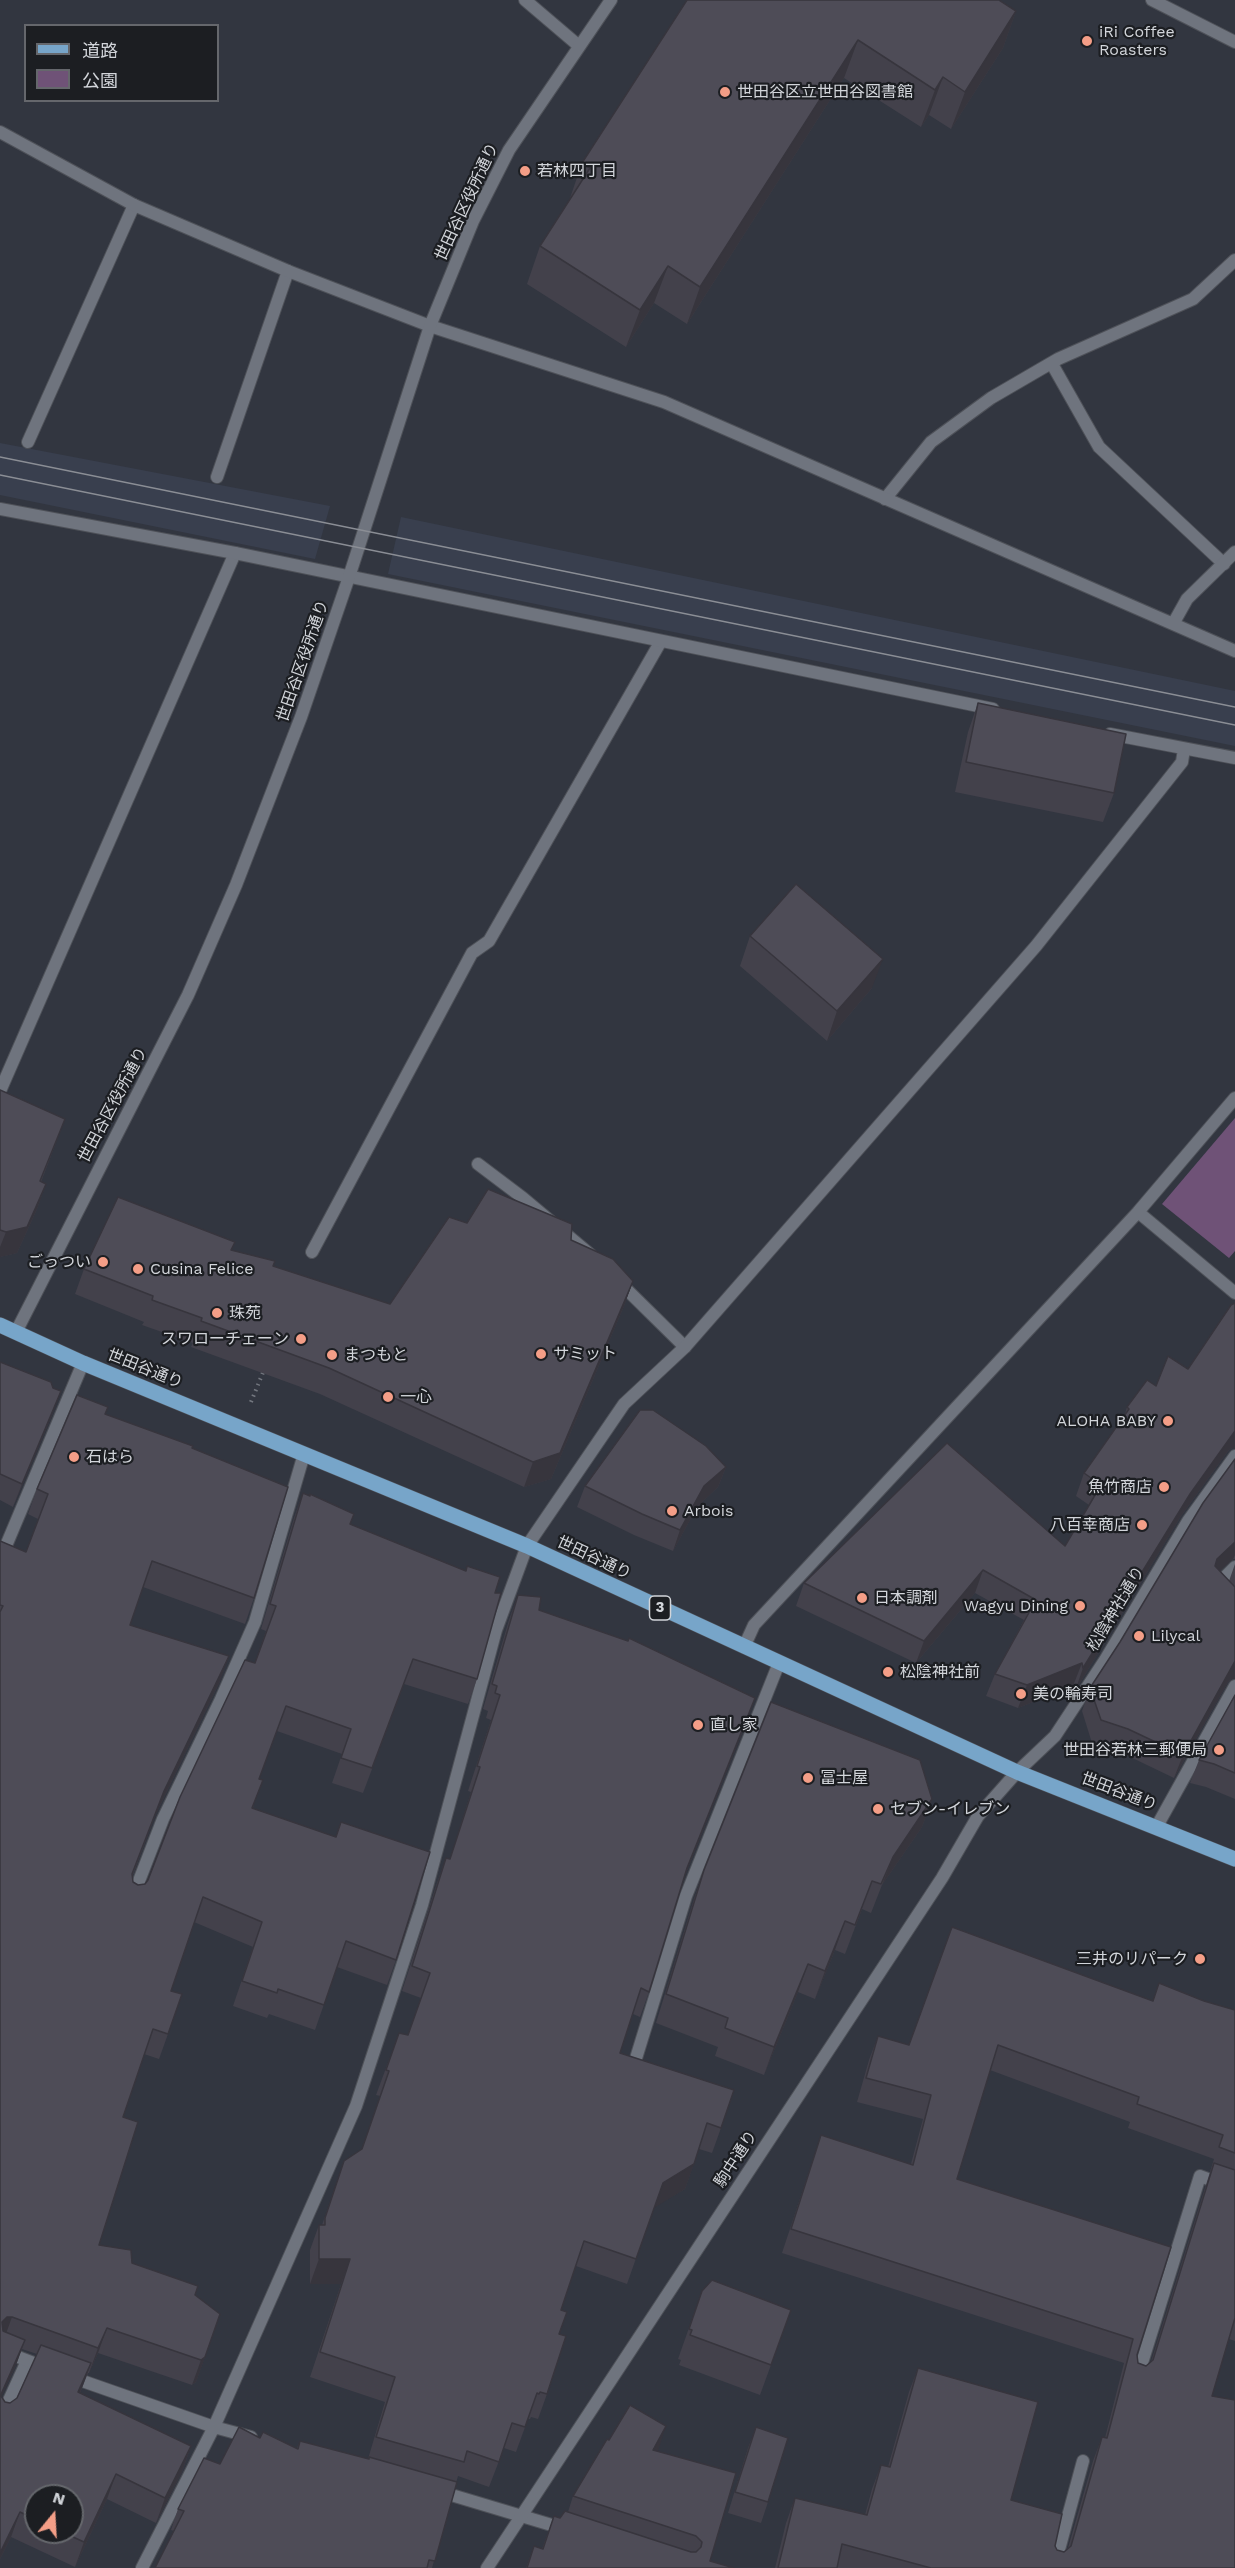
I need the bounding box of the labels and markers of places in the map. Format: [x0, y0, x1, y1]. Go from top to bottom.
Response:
place label: iRi Coffee Roasters [1099, 22, 1175, 60]
marker: iRi Coffee Roasters [1080, 34, 1094, 48]
place label: 世田谷区立世田谷図書館 [737, 82, 913, 102]
marker: 世田谷区立世田谷図書館 [718, 85, 732, 99]
place label: 若林四丁目 [537, 161, 617, 181]
marker: 若林四丁目 [518, 164, 532, 178]
place label: ごっつい [27, 1252, 91, 1272]
marker: ごっつい [96, 1255, 110, 1269]
place label: Cusina Felice [150, 1259, 253, 1279]
marker: Cusina Felice [131, 1262, 145, 1276]
place label: 珠苑 [229, 1303, 261, 1323]
marker: 珠苑 [210, 1306, 224, 1320]
place label: スワローチェーン [161, 1329, 289, 1349]
marker: スワローチェーン [294, 1332, 308, 1346]
place label: サミット [553, 1344, 617, 1364]
place label: まつもと [344, 1345, 408, 1365]
marker: サミット [534, 1347, 548, 1361]
marker: まつもと [325, 1348, 339, 1362]
place label: 一心 [400, 1387, 432, 1407]
marker: 一心 [381, 1390, 395, 1404]
place label: ALOHA BABY [1056, 1411, 1156, 1431]
marker: ALOHA BABY [1161, 1414, 1175, 1428]
place label: 石はら [86, 1447, 134, 1467]
marker: 石はら [67, 1450, 81, 1464]
place label: 魚竹商店 [1088, 1477, 1152, 1497]
marker: 魚竹商店 [1157, 1480, 1171, 1494]
place label: Arbois [684, 1501, 733, 1521]
marker: Arbois [665, 1504, 679, 1518]
place label: 八百幸商店 [1050, 1515, 1130, 1535]
marker: 八百幸商店 [1135, 1518, 1149, 1532]
place label: 日本調剤 [874, 1588, 938, 1608]
marker: 日本調剤 [855, 1591, 869, 1605]
place label: Wagyu Dining [964, 1596, 1068, 1616]
marker: Wagyu Dining [1073, 1599, 1087, 1613]
place label: Lilycal [1151, 1626, 1200, 1646]
marker: Lilycal [1132, 1629, 1146, 1643]
place label: 松陰神社前 [900, 1662, 980, 1682]
marker: 松陰神社前 [881, 1665, 895, 1679]
place label: 美の輪寿司 [1033, 1684, 1113, 1704]
marker: 美の輪寿司 [1014, 1687, 1028, 1701]
place label: 直し家 [710, 1715, 758, 1735]
marker: 直し家 [691, 1718, 705, 1732]
place label: 世田谷若林三郵便局 [1063, 1740, 1207, 1760]
marker: 世田谷若林三郵便局 [1212, 1743, 1226, 1757]
place label: 冨士屋 [820, 1768, 868, 1788]
marker: 冨士屋 [801, 1771, 815, 1785]
place label: セブン-イレブン [890, 1799, 1010, 1819]
marker: セブン-イレブン [871, 1802, 885, 1816]
place label: 三井のリパーク [1076, 1949, 1188, 1969]
marker: 三井のリパーク [1193, 1952, 1207, 1966]

